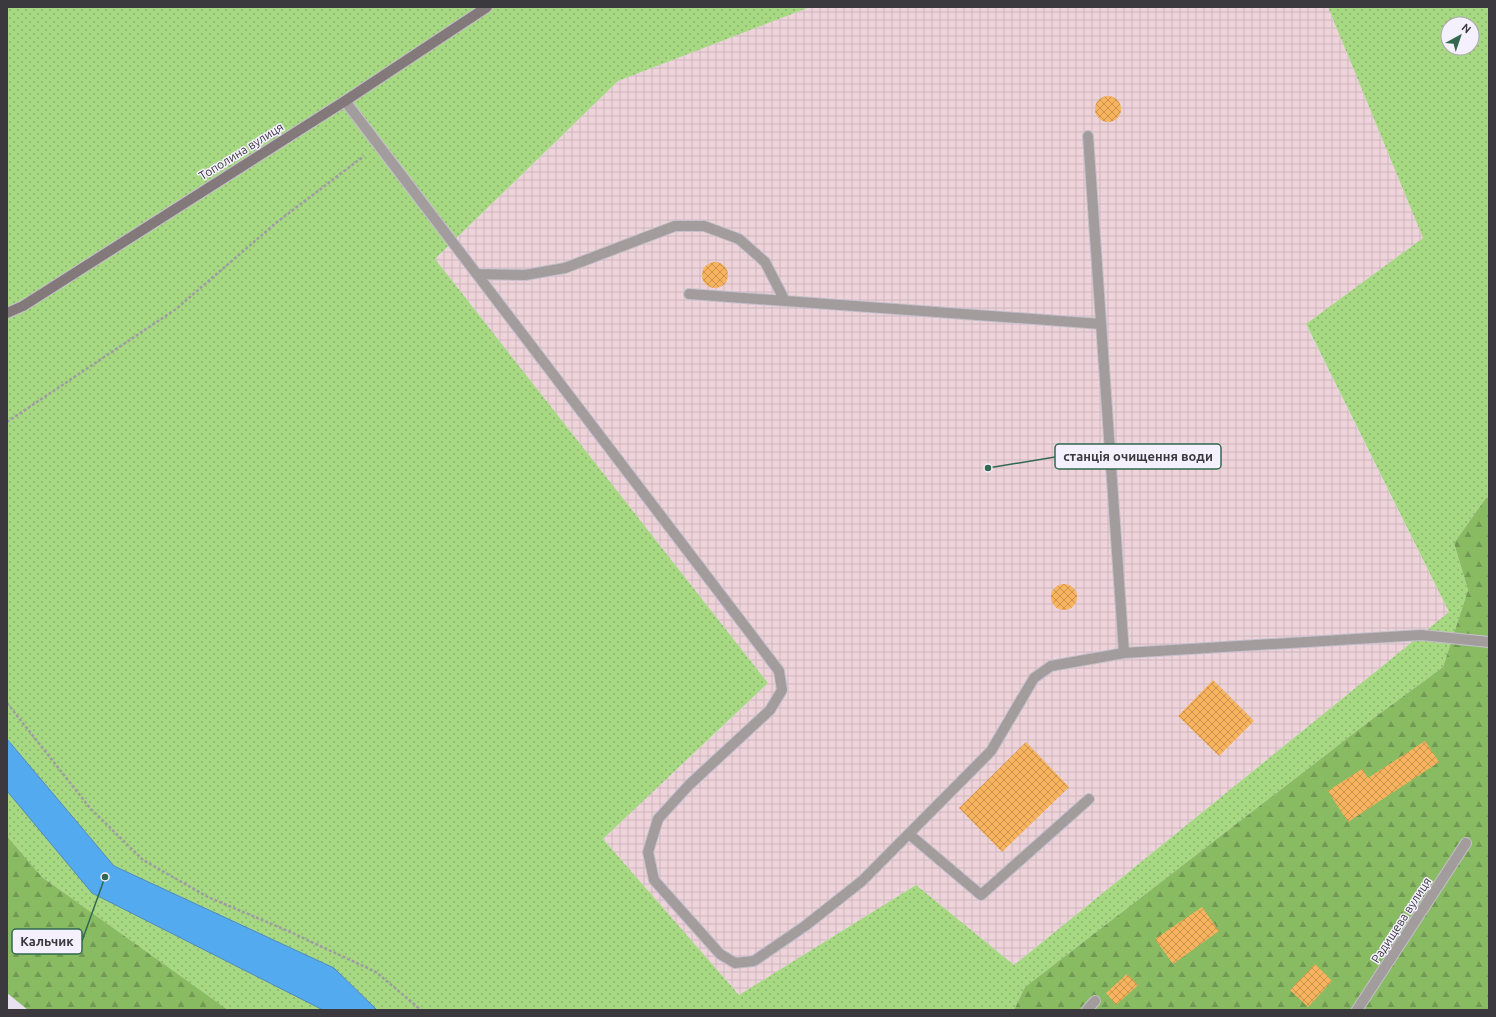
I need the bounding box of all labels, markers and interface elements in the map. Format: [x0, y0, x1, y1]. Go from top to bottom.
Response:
north arrow [1440, 16, 1480, 56]
text: N [1459, 21, 1473, 36]
street label: Тополина вулиця [196, 120, 286, 182]
callout: станція очищення води [1055, 444, 1221, 469]
text: станція очищення води [1063, 449, 1213, 463]
street label: Радищева вулиця [1369, 875, 1433, 965]
callout: Кальчик [12, 929, 82, 954]
text: Кальчик [20, 934, 74, 948]

